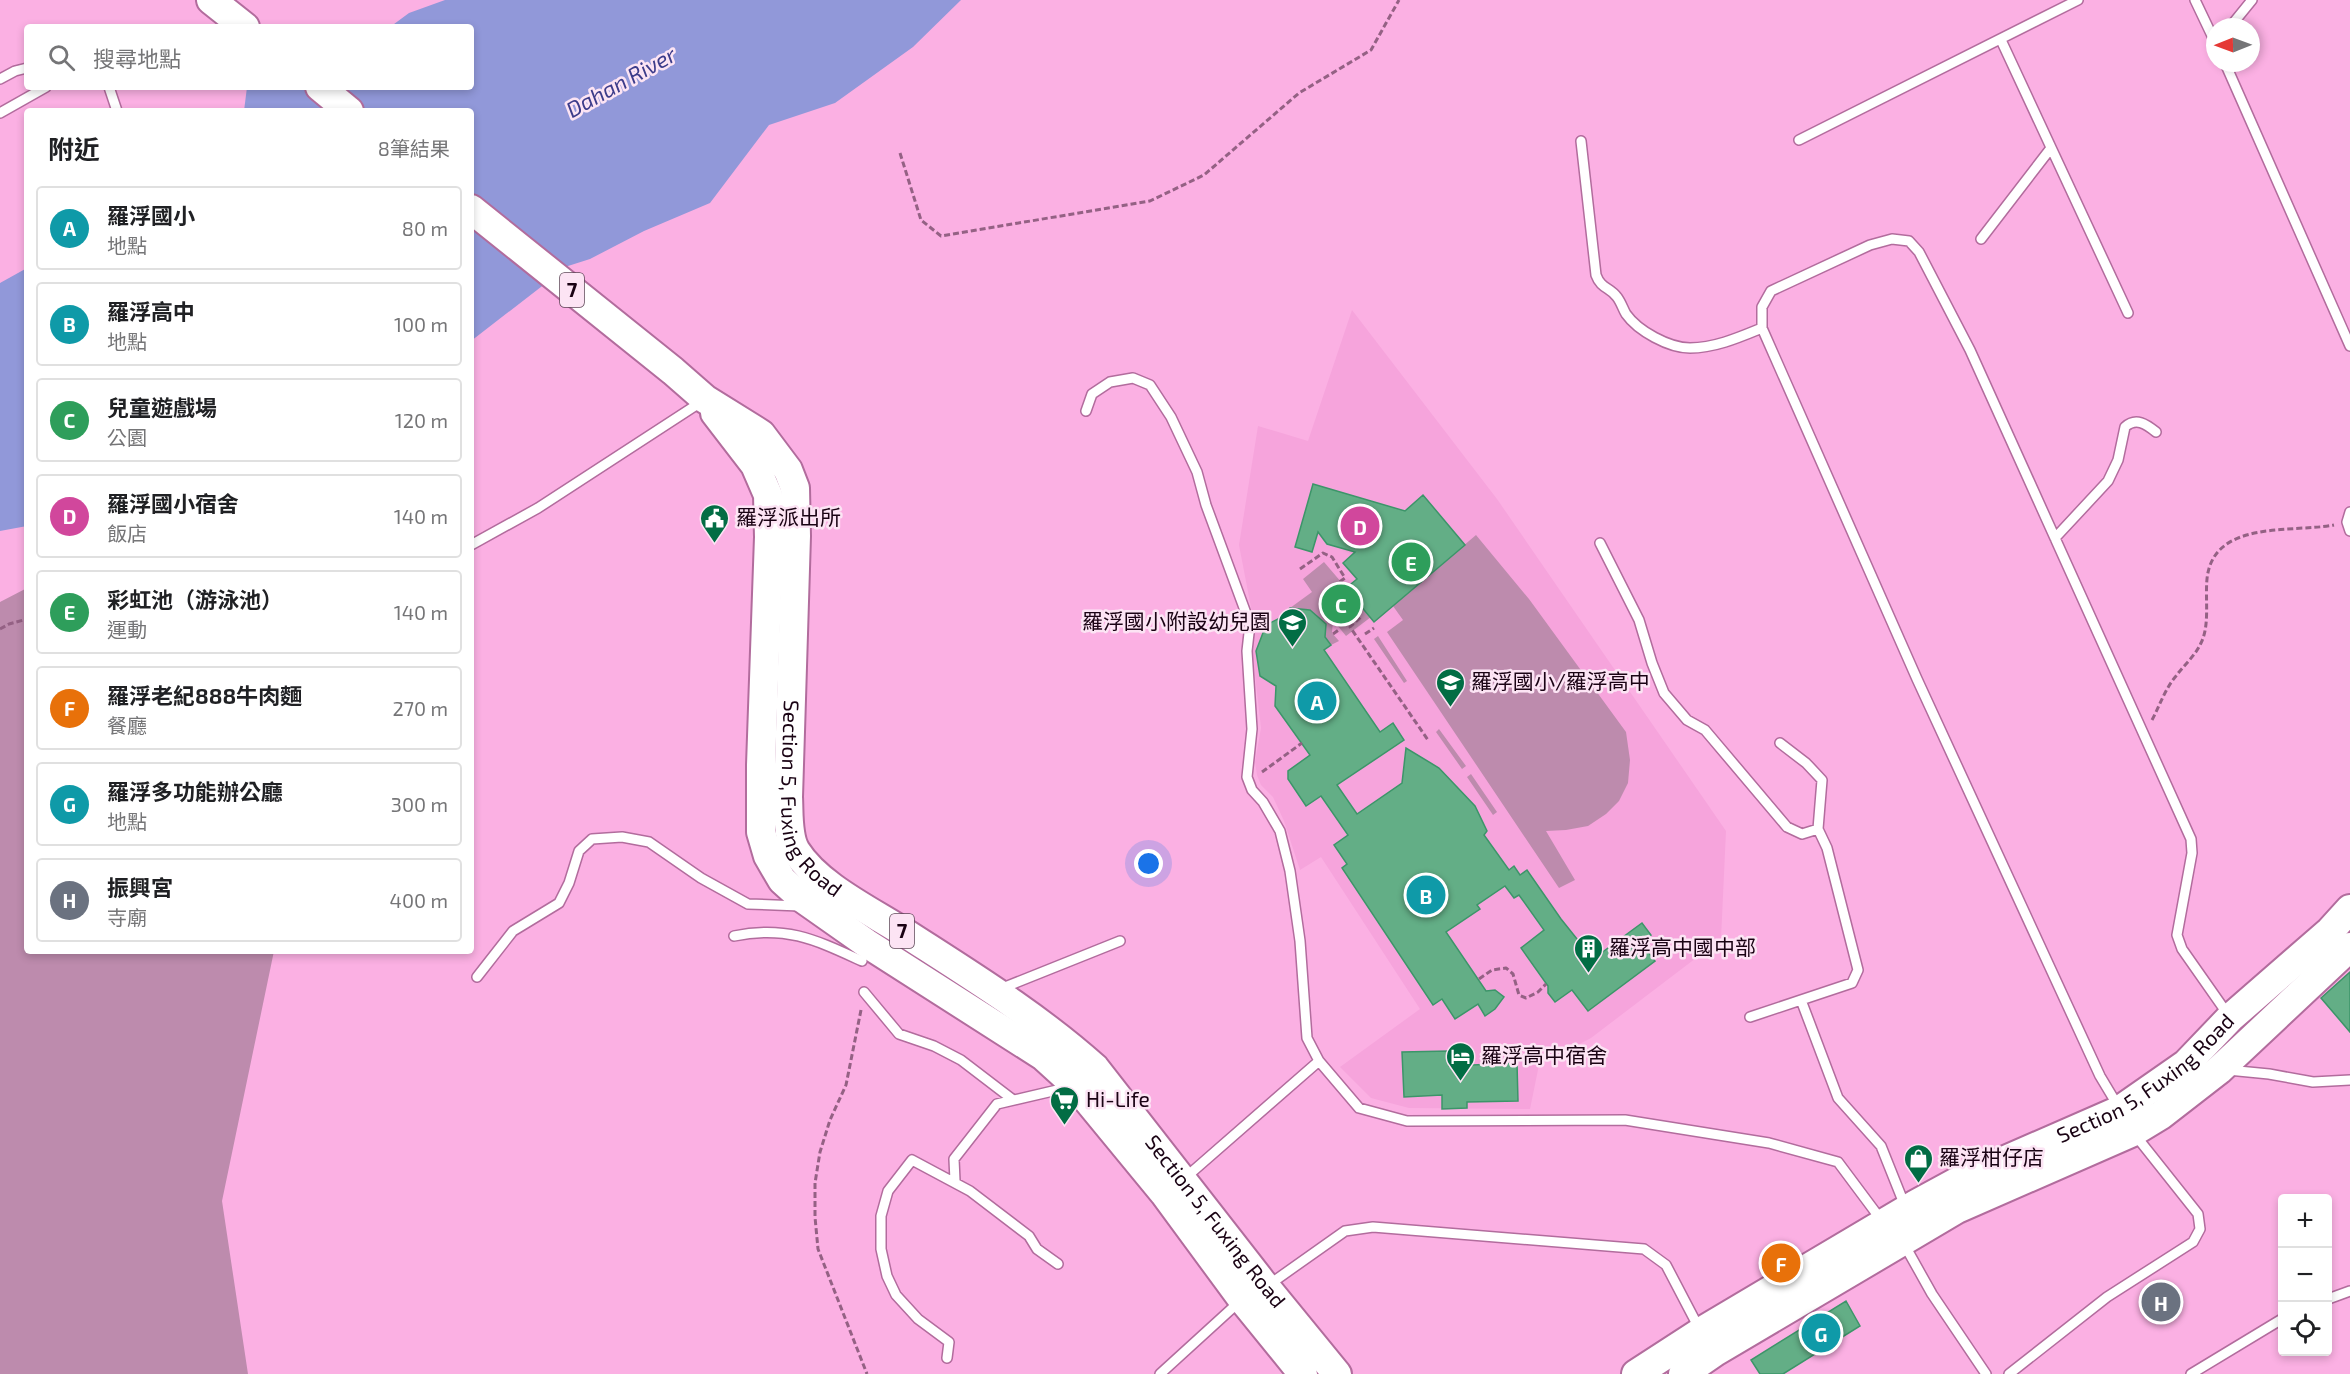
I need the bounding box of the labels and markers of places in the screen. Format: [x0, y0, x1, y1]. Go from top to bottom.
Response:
public building icon: 羅浮派出所 [699, 502, 731, 544]
place label: 羅浮派出所 [736, 504, 841, 529]
pin: D [1340, 504, 1380, 548]
pin: E [1392, 540, 1430, 584]
pin: C [1322, 582, 1360, 626]
school or university icon: 羅浮國小附設幼兒園 [1276, 606, 1308, 648]
place label: 羅浮國小附設幼兒園 [1082, 608, 1271, 633]
school or university icon: 羅浮國小/羅浮高中 [1434, 666, 1466, 708]
place label: 羅浮國小/羅浮高中 [1471, 668, 1650, 693]
pin: A [1298, 678, 1336, 724]
pin: B [1406, 872, 1446, 918]
building icon: 羅浮高中國中部 [1572, 932, 1604, 974]
place label: 羅浮高中國中部 [1609, 934, 1756, 959]
hotel icon: 羅浮高中宿舍 [1444, 1040, 1476, 1082]
place label: 羅浮高中宿舍 [1481, 1042, 1607, 1067]
supermarket icon: Hi-Life [1049, 1084, 1081, 1126]
place label: Hi-Life [1086, 1086, 1150, 1111]
shop icon: 羅浮柑仔店 [1902, 1142, 1934, 1184]
place label: 羅浮柑仔店 [1939, 1144, 2044, 1169]
pin: F [1762, 1240, 1800, 1286]
pin: H [2142, 1280, 2180, 1324]
pin: G [1802, 1310, 1840, 1356]

